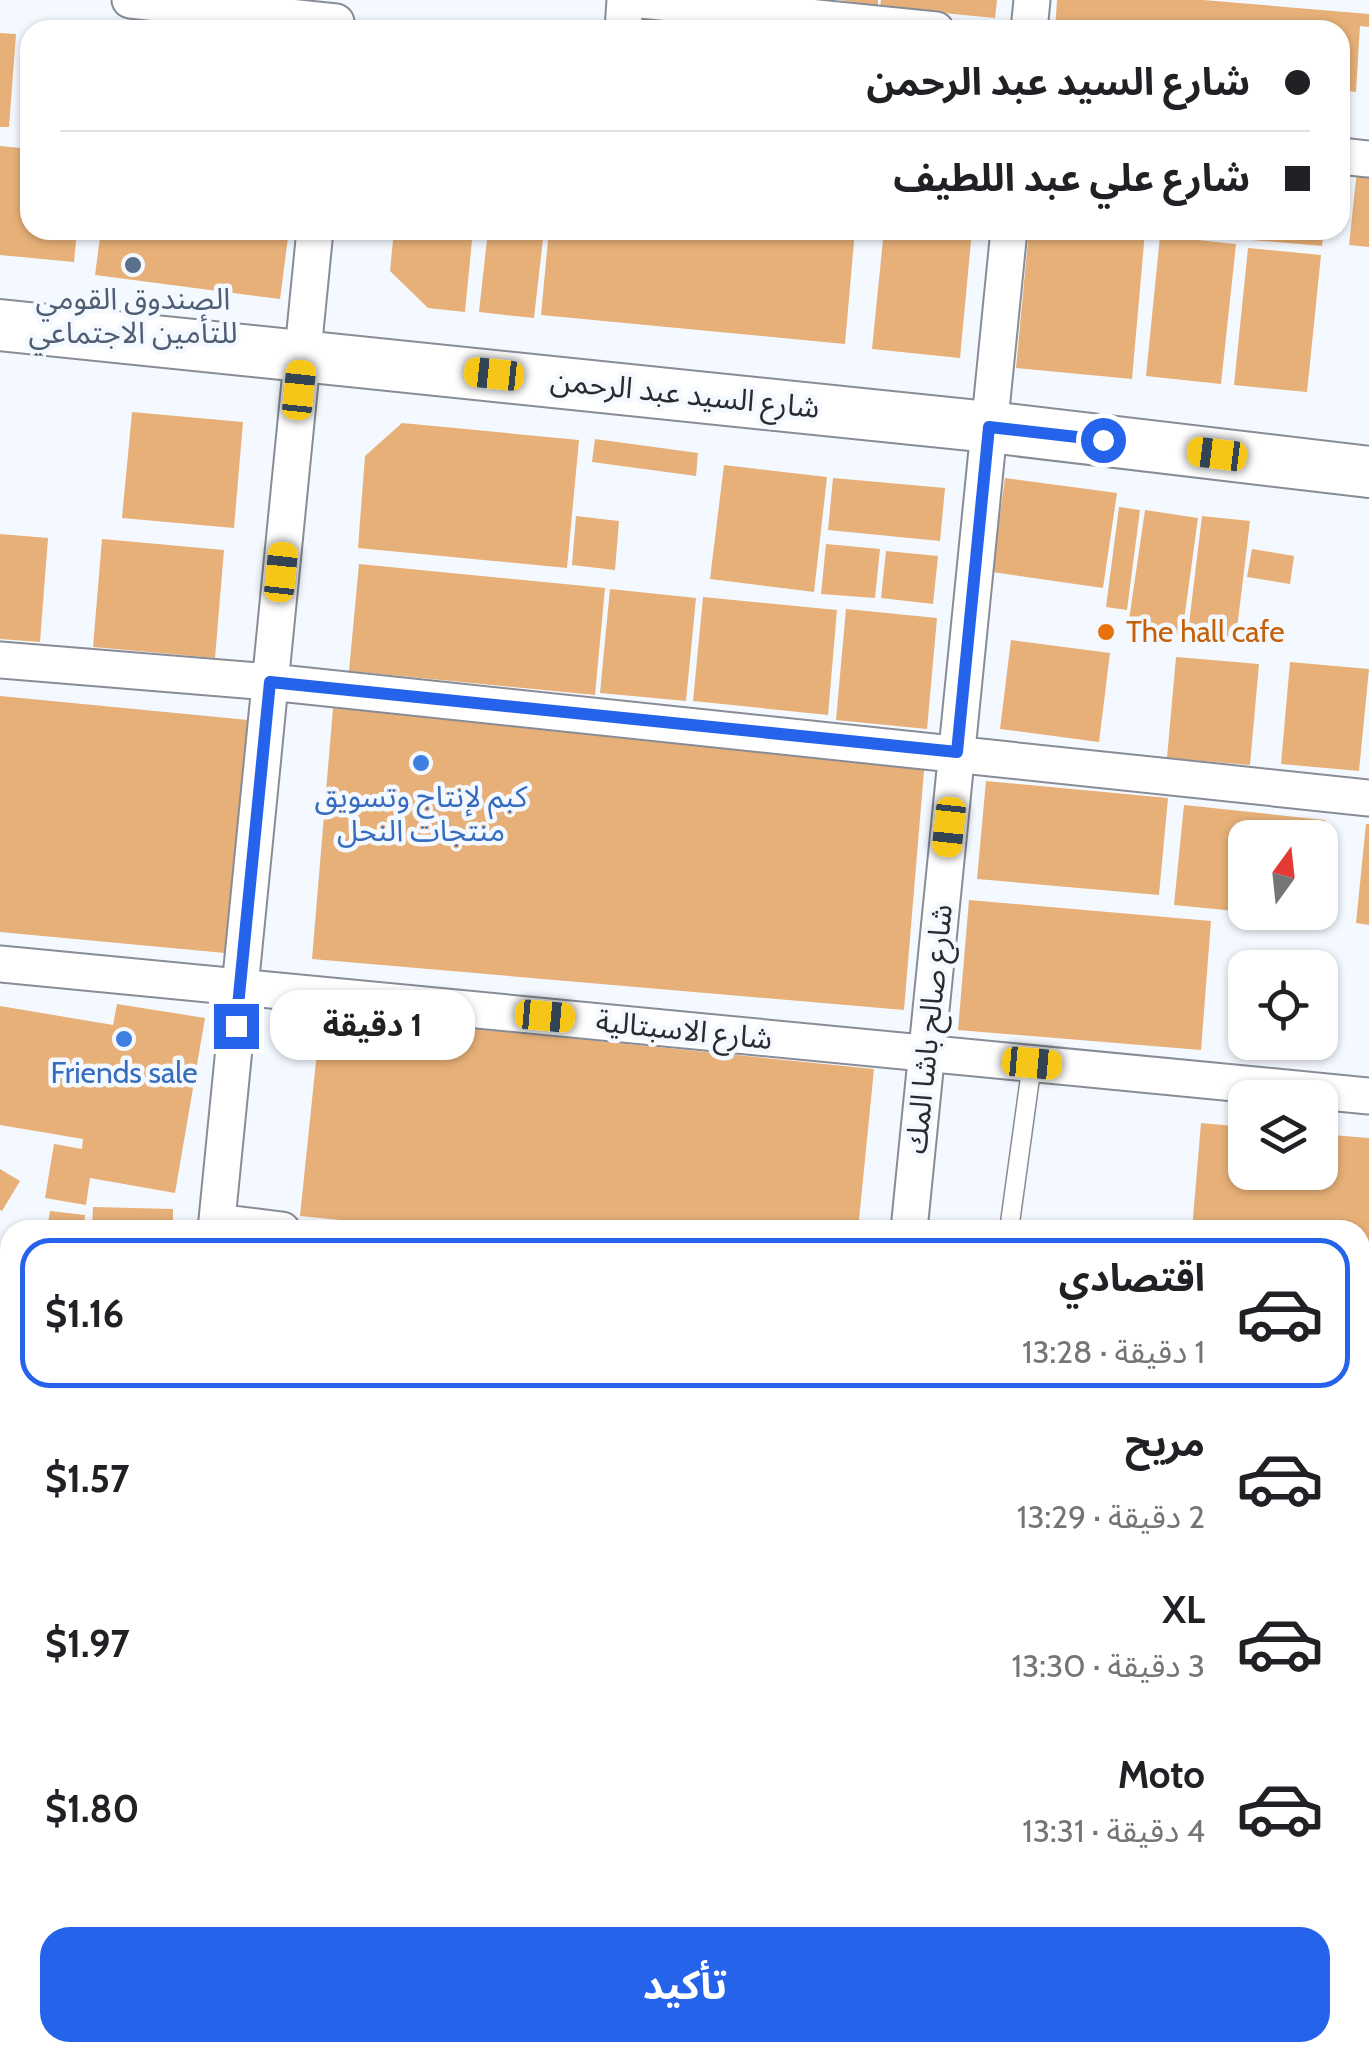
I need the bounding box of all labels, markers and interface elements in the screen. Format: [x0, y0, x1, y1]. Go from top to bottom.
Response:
text: شارع السيد عبد الرحمن [867, 58, 1250, 105]
text: شارع علي عبد اللطيف [893, 154, 1250, 201]
marker: الصندوق القومي للتأمين الاجتماعي [122, 254, 144, 276]
place label: الصندوق القومي للتأمين الاجتماعي [29, 280, 237, 356]
car [463, 356, 525, 392]
car [281, 359, 317, 421]
street label: شارع السيد عبد الرحمن [548, 361, 821, 430]
route start [1081, 418, 1126, 463]
car [1185, 435, 1249, 473]
car [263, 541, 299, 603]
place label: The hall cafe [1126, 613, 1285, 650]
marker: The hall cafe [1095, 621, 1117, 643]
marker: كبم لإنتاج وتسويق منتجات النحل [410, 752, 432, 774]
place label: كبم لإنتاج وتسويق منتجات النحل [315, 778, 528, 849]
car [931, 796, 967, 858]
north arrow [1228, 820, 1338, 930]
map controls [1228, 820, 1338, 1190]
street label: شارع صالح باشا المك [897, 902, 964, 1156]
button: locate [1228, 950, 1338, 1060]
callout: 1 دقيقة [271, 991, 476, 1061]
car [514, 998, 576, 1034]
street label: شارع الاسبتالية [594, 1002, 774, 1061]
route end [214, 1004, 259, 1049]
text: 1 دقيقة [323, 1005, 422, 1044]
marker: Friends sale [113, 1028, 135, 1050]
car [1001, 1045, 1063, 1081]
place label: Friends sale [50, 1054, 198, 1091]
button: layers [1228, 1080, 1338, 1190]
text: اقتصادي [1059, 1254, 1205, 1301]
icon: car [1235, 1268, 1325, 1358]
text: $1.16 [45, 1290, 124, 1337]
text: 1 دقيقة · 13:28 [1022, 1332, 1205, 1371]
text: مريح [1125, 1419, 1205, 1466]
icon: car [1235, 1433, 1325, 1523]
text: $1.57 [45, 1455, 129, 1502]
text: 2 دقيقة · 13:29 [1017, 1497, 1205, 1536]
text: XL [1162, 1586, 1205, 1633]
icon: car [1235, 1598, 1325, 1688]
text: $1.97 [45, 1620, 130, 1667]
text: 3 دقيقة · 13:30 [1012, 1646, 1205, 1685]
text: Moto [1118, 1751, 1205, 1798]
icon: car [1235, 1763, 1325, 1853]
text: $1.80 [45, 1785, 139, 1832]
text: 4 دقيقة · 13:31 [1022, 1811, 1205, 1850]
button: تأكيد [40, 1927, 1330, 2042]

